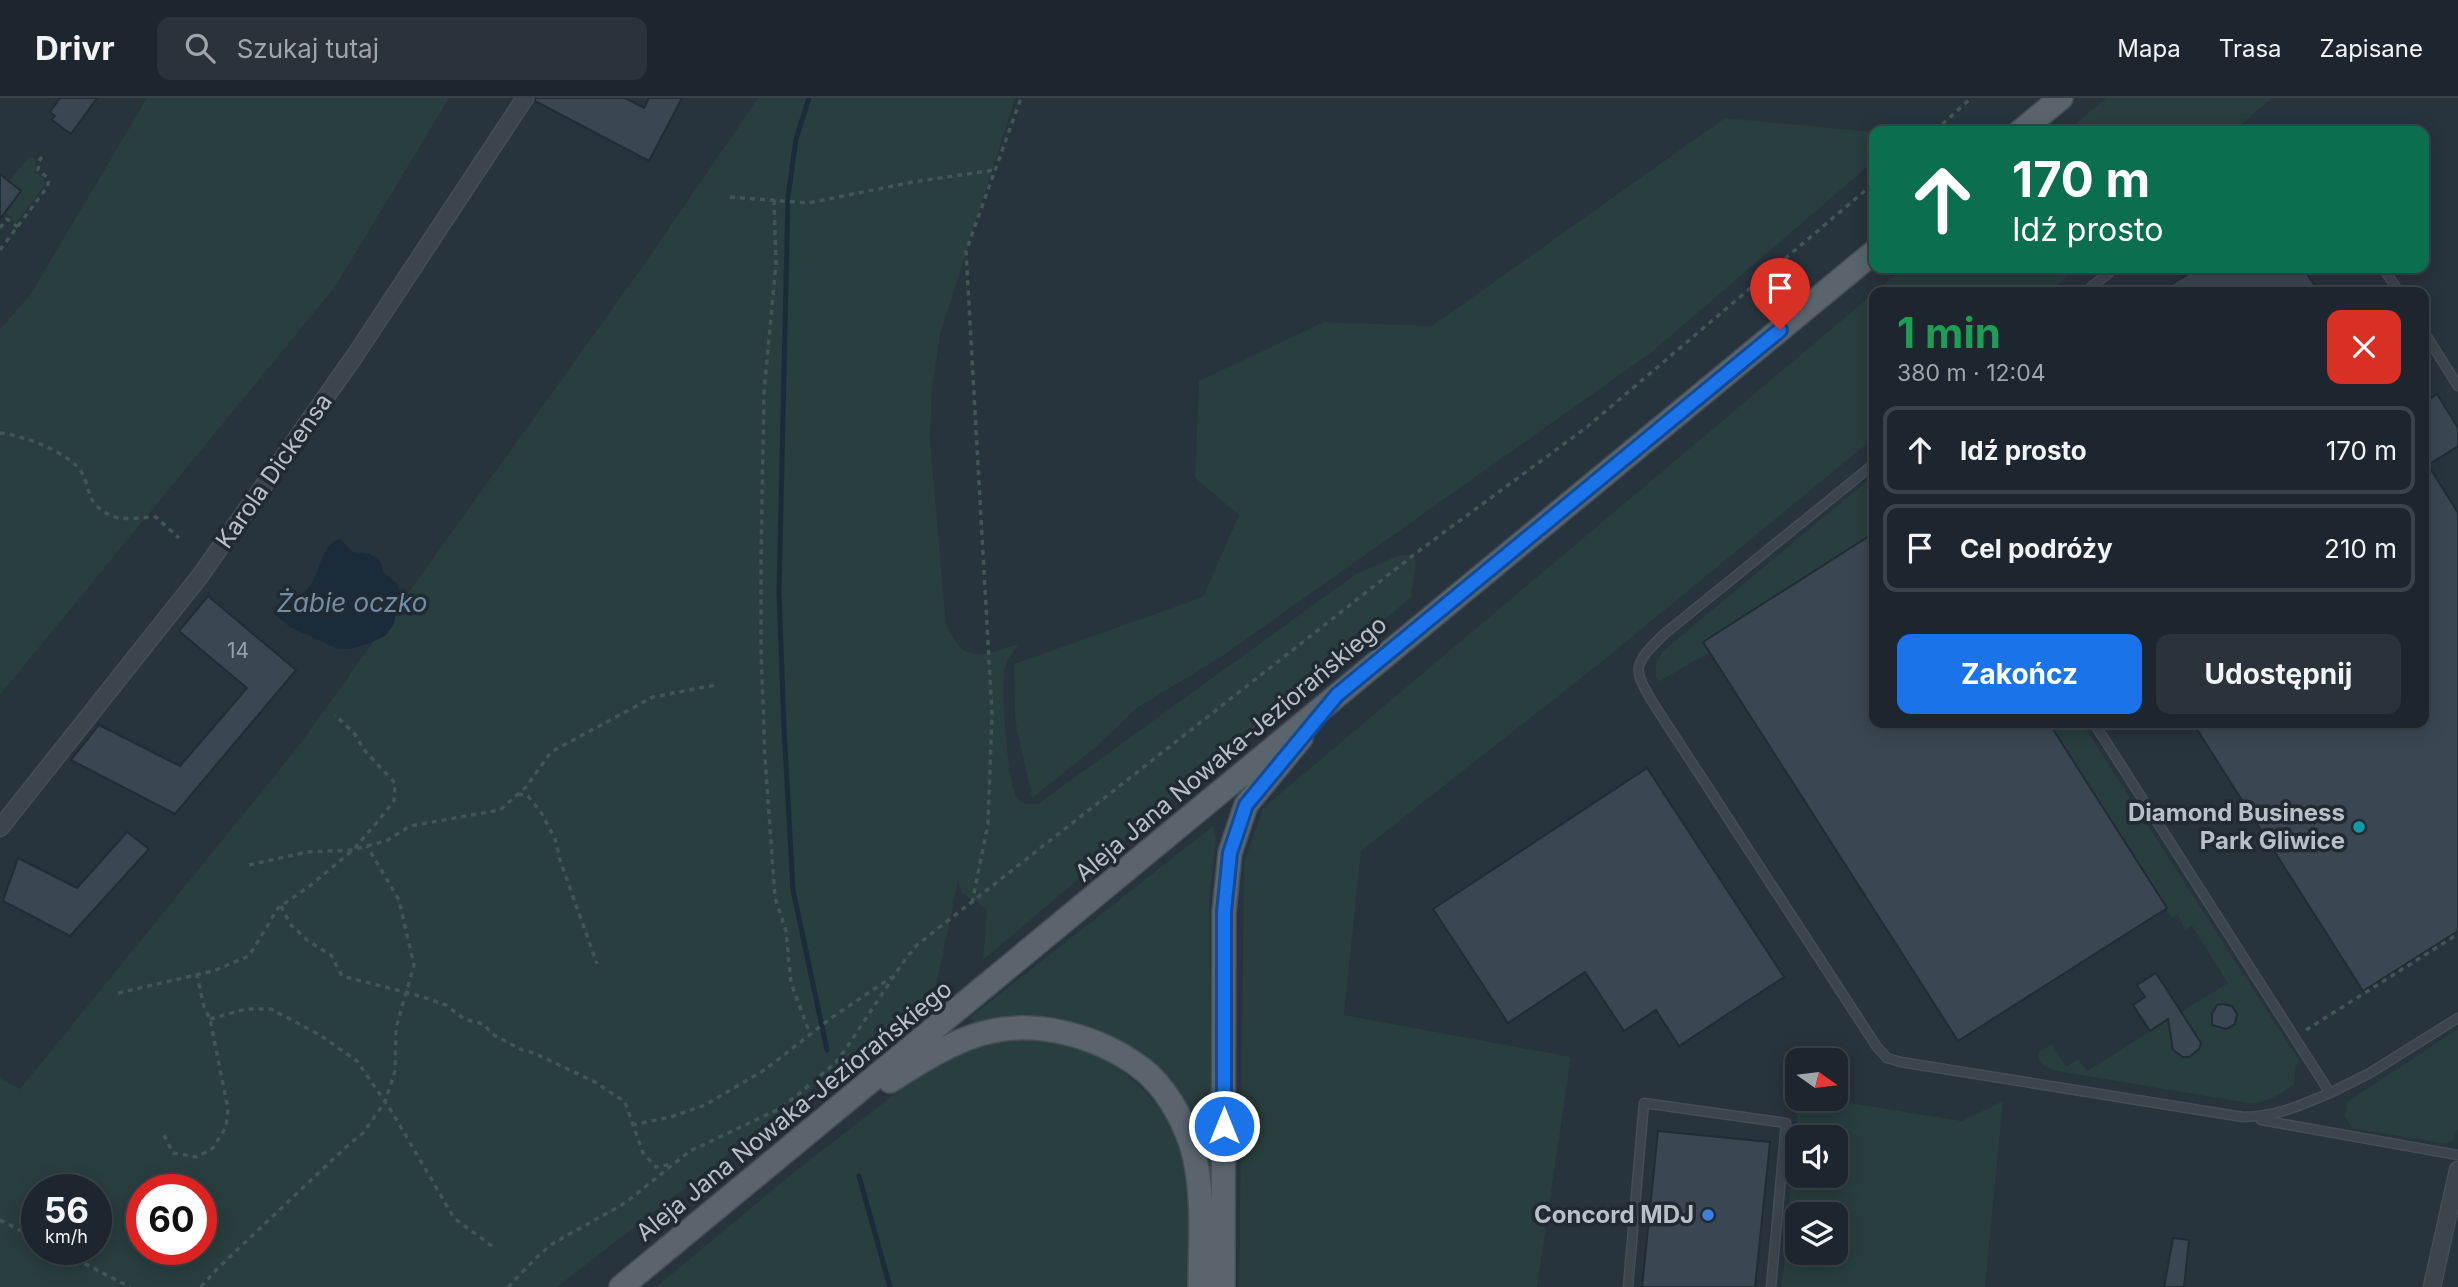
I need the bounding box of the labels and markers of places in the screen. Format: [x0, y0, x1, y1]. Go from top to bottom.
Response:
pin [1750, 258, 1810, 330]
place label: Diamond Business Park Gliwice [2128, 798, 2345, 855]
marker: Diamond Business Park Gliwice [2351, 819, 2367, 835]
place label: Concord MDJ [1534, 1200, 1694, 1229]
marker: Concord MDJ [1700, 1207, 1716, 1223]

